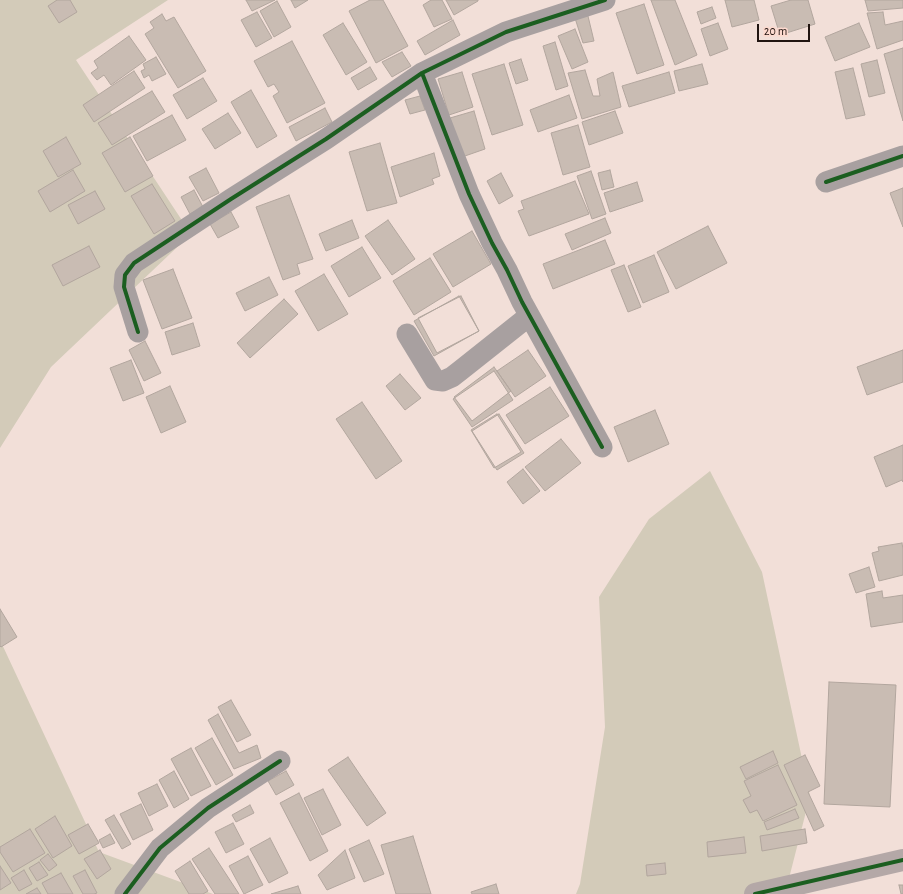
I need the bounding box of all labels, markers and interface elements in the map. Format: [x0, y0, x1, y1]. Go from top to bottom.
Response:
scale bar [759, 16, 812, 42]
text: 20 m [764, 25, 787, 37]

